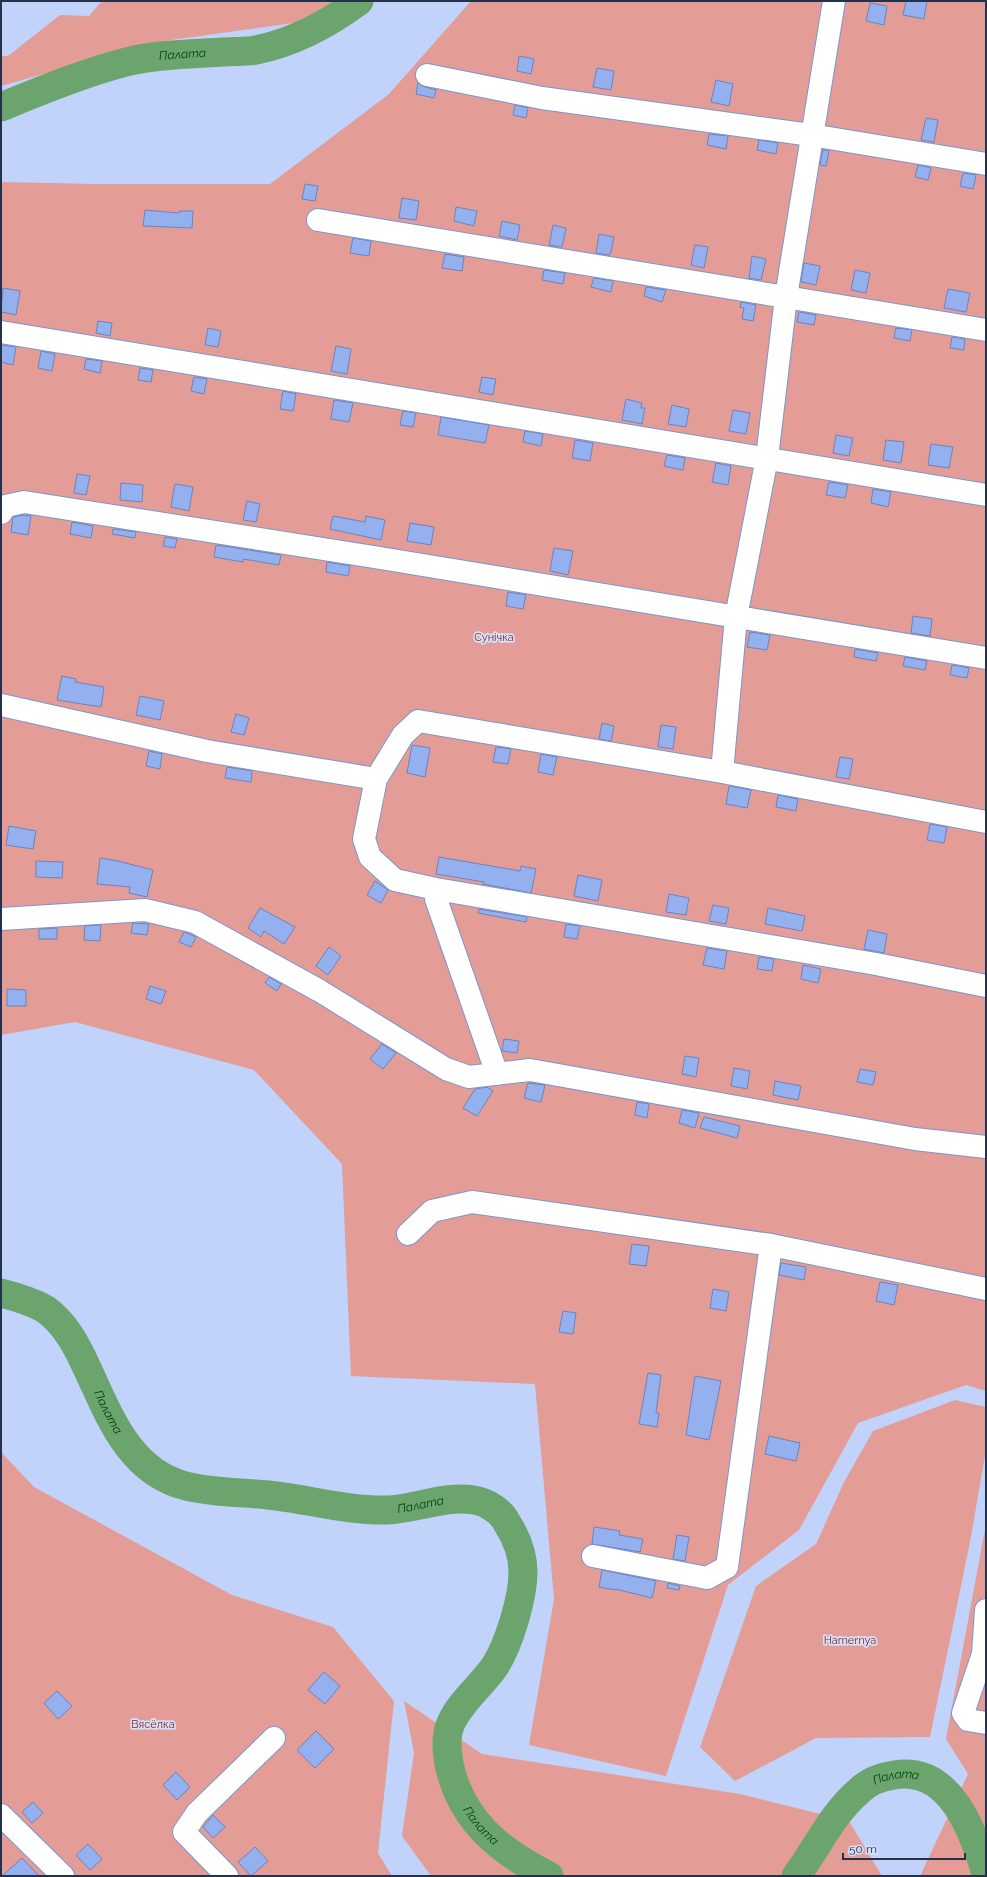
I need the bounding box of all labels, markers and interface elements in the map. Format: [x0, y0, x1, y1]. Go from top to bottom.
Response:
water label: Палата [158, 46, 206, 63]
park label: Сунічка [474, 631, 514, 644]
water label: Палата [91, 1388, 125, 1436]
water label: Палата [396, 1493, 445, 1516]
park label: Hamernya [824, 1634, 876, 1647]
park label: Вясёлка [131, 1718, 175, 1731]
water label: Палата [871, 1767, 921, 1788]
water label: Палата [460, 1804, 501, 1848]
scale bar [843, 1835, 965, 1861]
text: 50 m [849, 1842, 877, 1856]

